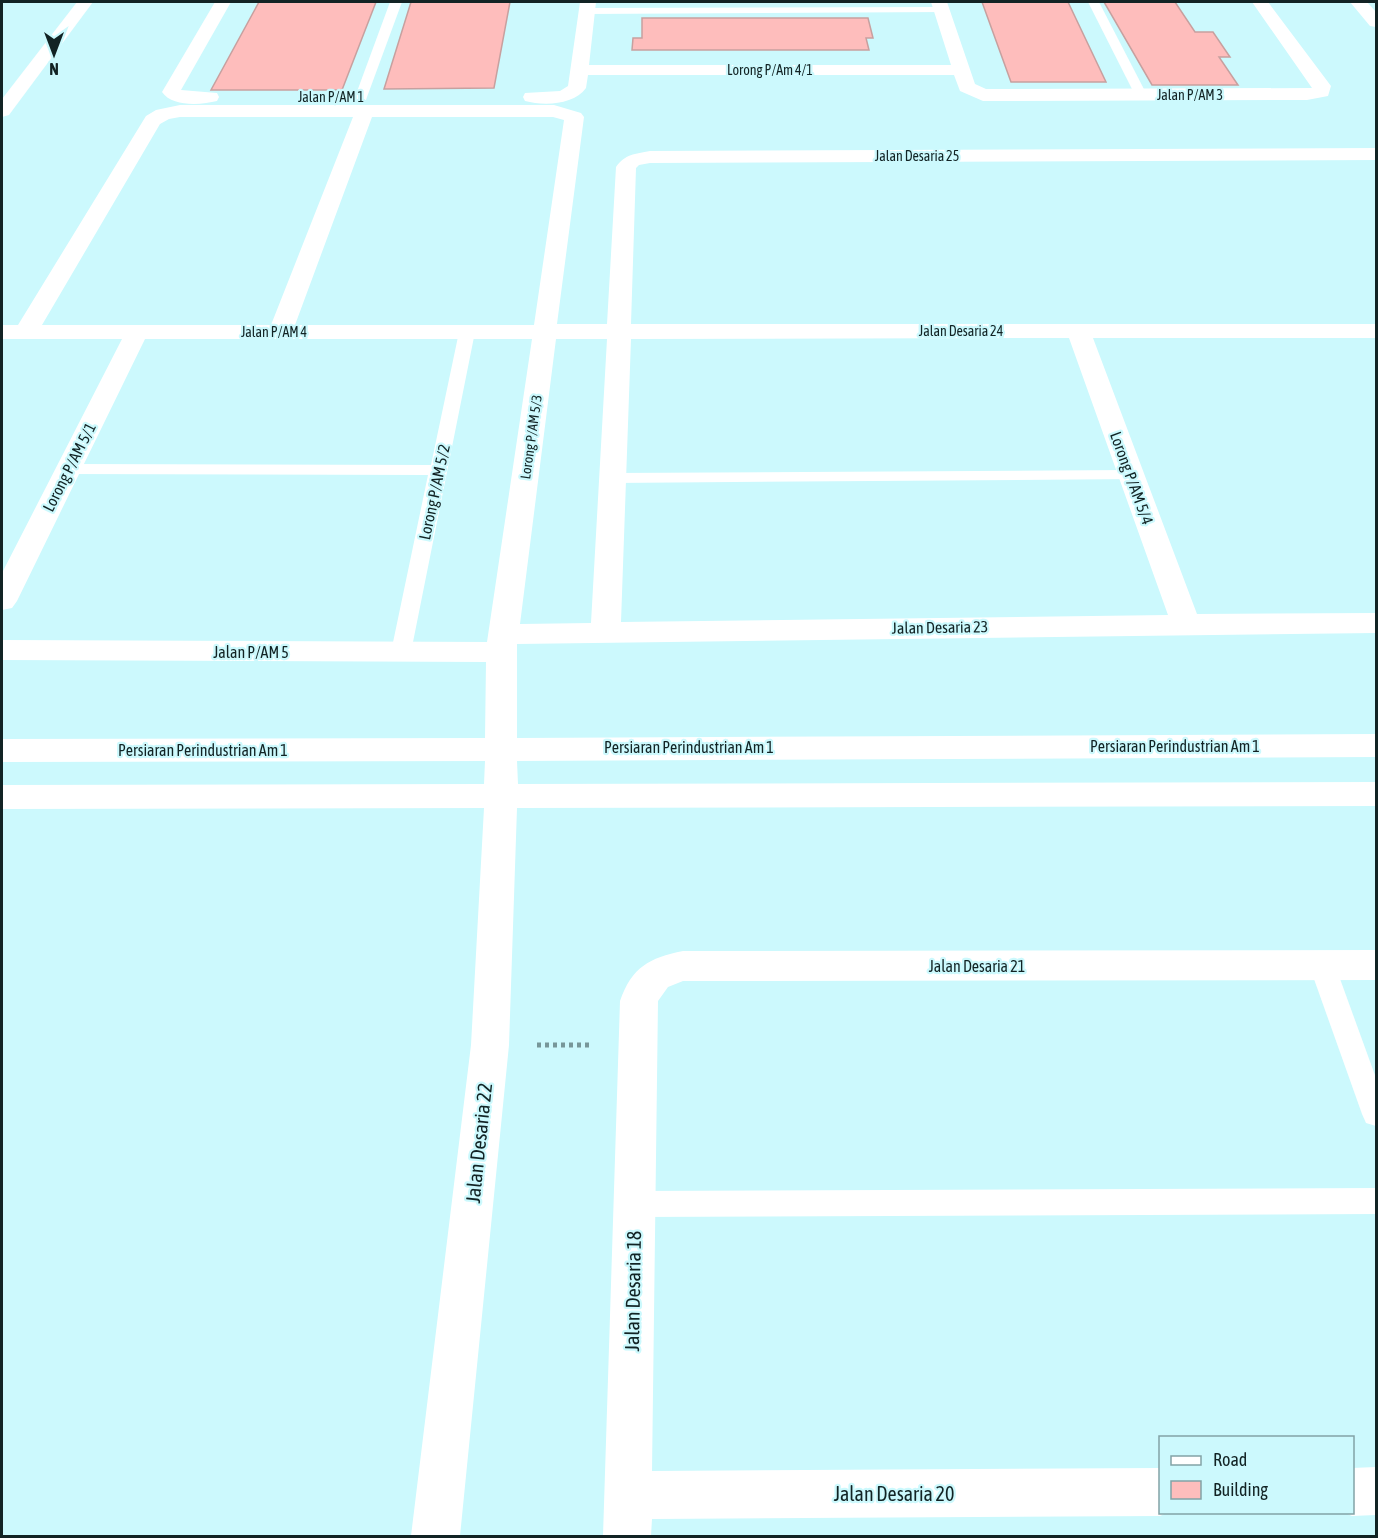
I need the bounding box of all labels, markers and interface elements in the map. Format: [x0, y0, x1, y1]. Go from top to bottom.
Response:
north arrow [24, 24, 84, 84]
text: N [49, 60, 59, 78]
street label: Lorong P/Am 4/1 [727, 62, 813, 78]
street label: Jalan P/AM 3 [1157, 87, 1223, 103]
street label: Jalan P/AM 1 [298, 89, 364, 105]
street label: Jalan Desaria 25 [875, 148, 959, 164]
street label: Jalan Desaria 24 [919, 323, 1004, 339]
street label: Jalan P/AM 4 [241, 324, 308, 340]
street label: Lorong P/AM 5/3 [517, 394, 545, 480]
street label: Lorong P/AM 5/1 [39, 420, 100, 515]
street label: Lorong P/AM 5/4 [1106, 429, 1157, 527]
street label: Lorong P/AM 5/2 [415, 443, 454, 542]
street label: Jalan Desaria 23 [892, 617, 988, 637]
street label: Jalan P/AM 5 [213, 643, 289, 661]
street label: Persiaran Perindustrian Am 1 [1090, 737, 1260, 755]
street label: Persiaran Perindustrian Am 1 [604, 738, 774, 756]
street label: Persiaran Perindustrian Am 1 [118, 741, 288, 759]
street label: Jalan Desaria 21 [929, 957, 1025, 975]
street label: Jalan Desaria 22 [461, 1082, 496, 1204]
street label: Jalan Desaria 18 [620, 1230, 645, 1352]
legend [1159, 1436, 1354, 1514]
text: Road [1213, 1449, 1247, 1470]
text: Building [1213, 1479, 1268, 1500]
street label: Jalan Desaria 20 [834, 1482, 954, 1505]

